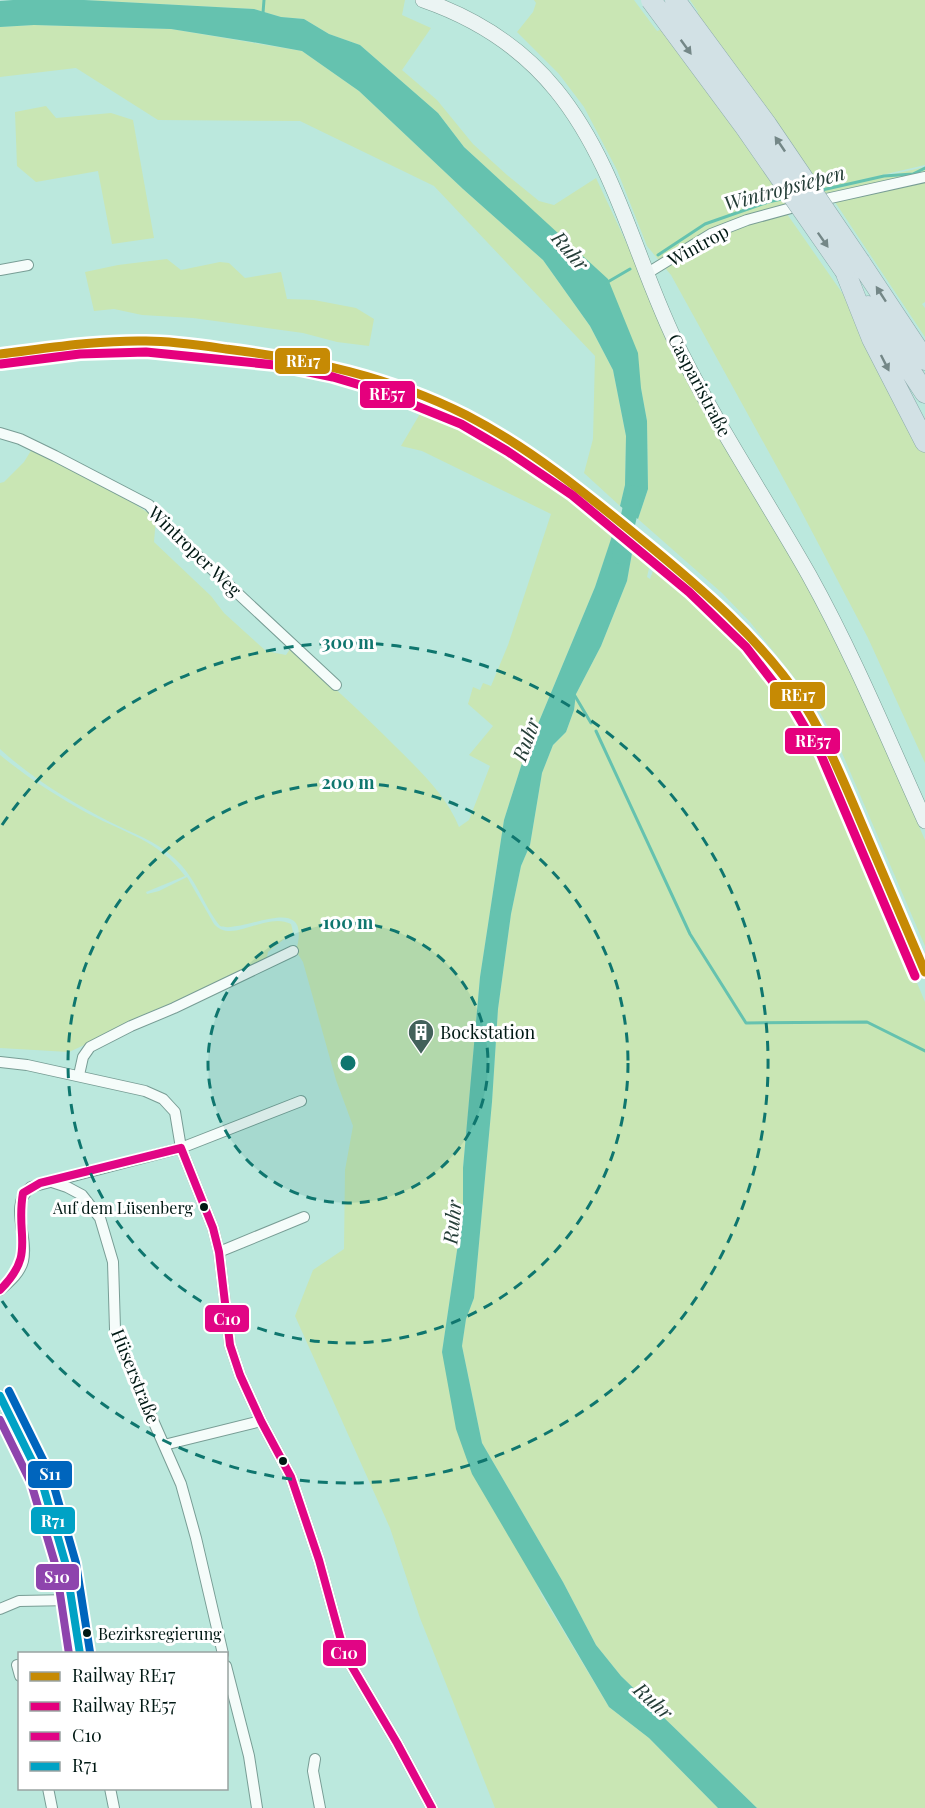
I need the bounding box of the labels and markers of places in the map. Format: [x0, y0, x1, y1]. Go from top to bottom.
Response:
building icon: Bockstation [406, 1017, 436, 1055]
place label: Bockstation [440, 1020, 536, 1044]
centre of rings [338, 1053, 358, 1073]
place label: Auf dem Lüsenberg [52, 1197, 194, 1218]
marker: Auf dem Lüsenberg [198, 1201, 210, 1213]
unlabelled marker [277, 1455, 289, 1467]
place label: Bezirksregierung [98, 1623, 222, 1644]
marker: Bezirksregierung [81, 1627, 93, 1639]

